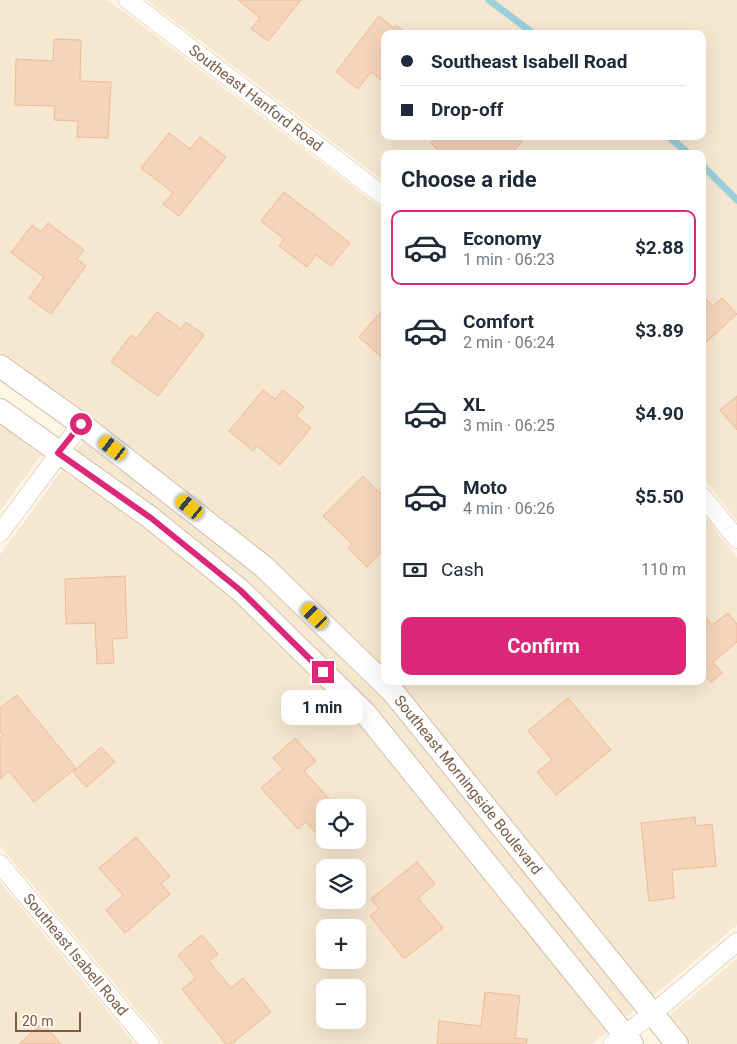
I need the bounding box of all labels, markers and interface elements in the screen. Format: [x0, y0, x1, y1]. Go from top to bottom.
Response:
street label: Southeast Hanford Road [185, 41, 326, 155]
text: Southeast Isabell Road [431, 50, 627, 73]
text: Drop-off [431, 98, 503, 121]
text: Choose a ride [401, 167, 537, 192]
icon: car [403, 225, 448, 270]
text: Economy [463, 227, 542, 250]
text: $2.88 [635, 236, 684, 259]
text: 1 min · 06:23 [463, 250, 555, 269]
icon: car [403, 308, 448, 353]
text: Comfort [463, 310, 534, 333]
text: $3.89 [635, 319, 684, 342]
text: 2 min · 06:24 [463, 333, 555, 352]
icon: car [403, 391, 448, 436]
text: XL [463, 393, 485, 416]
text: $4.90 [635, 402, 684, 425]
route start [70, 413, 92, 435]
text: 3 min · 06:25 [463, 416, 555, 435]
car [96, 433, 129, 463]
icon: car [403, 474, 448, 519]
text: Moto [463, 476, 507, 499]
text: $5.50 [635, 485, 684, 508]
car [173, 492, 206, 522]
text: 4 min · 06:26 [463, 499, 555, 518]
icon: cash [401, 556, 429, 584]
text: Cash [441, 558, 484, 581]
text: 110 m [641, 560, 686, 579]
car [298, 600, 331, 632]
button: Confirm [401, 617, 686, 675]
route end [312, 661, 334, 683]
callout: 1 min [282, 690, 364, 724]
street label: Southeast Morningside Boulevard [390, 692, 546, 878]
text: 1 min [302, 698, 342, 717]
map controls [316, 799, 366, 1029]
button: locate [316, 799, 366, 849]
button: layers [316, 859, 366, 909]
street label: Southeast Isabell Road [20, 890, 132, 1019]
button: + [316, 919, 366, 969]
button: − [316, 979, 366, 1029]
scale bar [15, 1009, 81, 1032]
text: 20 m [22, 1013, 54, 1029]

